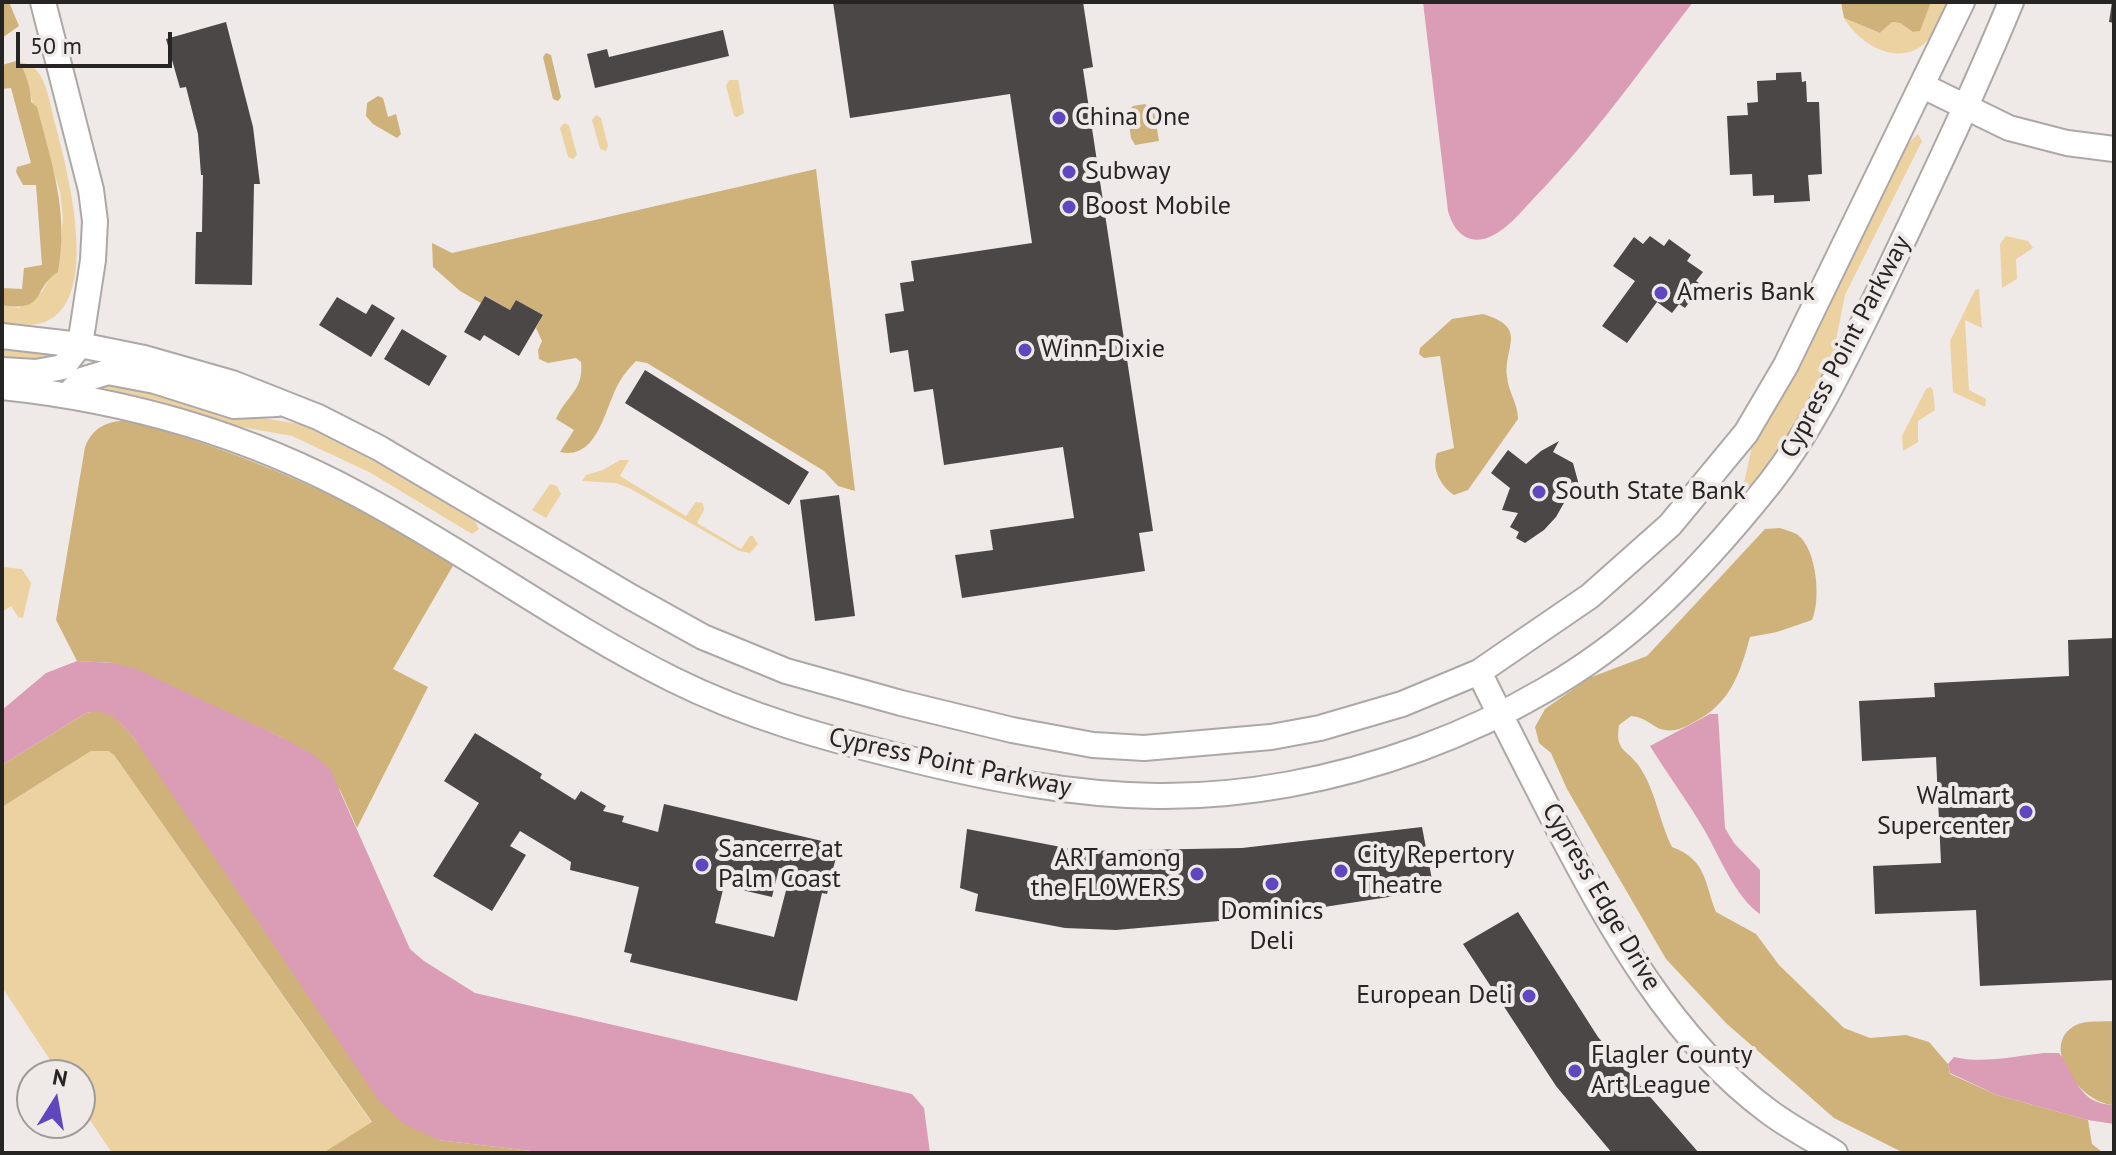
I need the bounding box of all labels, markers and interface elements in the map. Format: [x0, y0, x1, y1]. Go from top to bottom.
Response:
scale bar [20, 16, 176, 66]
text: 50 m [30, 30, 82, 61]
place label: China One [1075, 102, 1190, 134]
marker: China One [1050, 109, 1068, 127]
place label: Subway [1085, 156, 1171, 188]
marker: Subway [1060, 163, 1078, 181]
place label: Boost Mobile [1085, 191, 1231, 223]
marker: Boost Mobile [1060, 198, 1078, 216]
street label: Cypress Point Parkway [1774, 231, 1918, 463]
place label: Ameris Bank [1677, 277, 1815, 309]
marker: Ameris Bank [1652, 284, 1670, 302]
place label: Winn-Dixie [1041, 334, 1165, 366]
marker: Winn-Dixie [1016, 341, 1034, 359]
place label: South State Bank [1555, 476, 1746, 508]
marker: South State Bank [1530, 483, 1548, 501]
street label: Cypress Point Parkway [826, 722, 1074, 804]
place label: Walmart Supercenter [1877, 781, 2010, 842]
street label: Cypress Edge Drive [1535, 798, 1667, 996]
marker: Walmart Supercenter [2017, 803, 2035, 821]
place label: Sancerre at Palm Coast [718, 834, 843, 896]
place label: City Repertory Theatre [1357, 840, 1514, 902]
place label: ART among the FLOWERS [1031, 843, 1181, 904]
marker: Sancerre at Palm Coast [693, 856, 711, 874]
marker: City Repertory Theatre [1332, 862, 1350, 880]
marker: ART among the FLOWERS [1188, 865, 1206, 883]
marker: Dominics Deli [1263, 875, 1281, 893]
place label: Dominics Deli [1221, 896, 1323, 958]
place label: European Deli [1356, 980, 1513, 1012]
marker: European Deli [1520, 987, 1538, 1005]
place label: Flagler County Art League [1591, 1040, 1753, 1102]
north arrow [16, 1059, 96, 1139]
text: N [50, 1062, 70, 1093]
marker: Flagler County Art League [1566, 1062, 1584, 1080]

